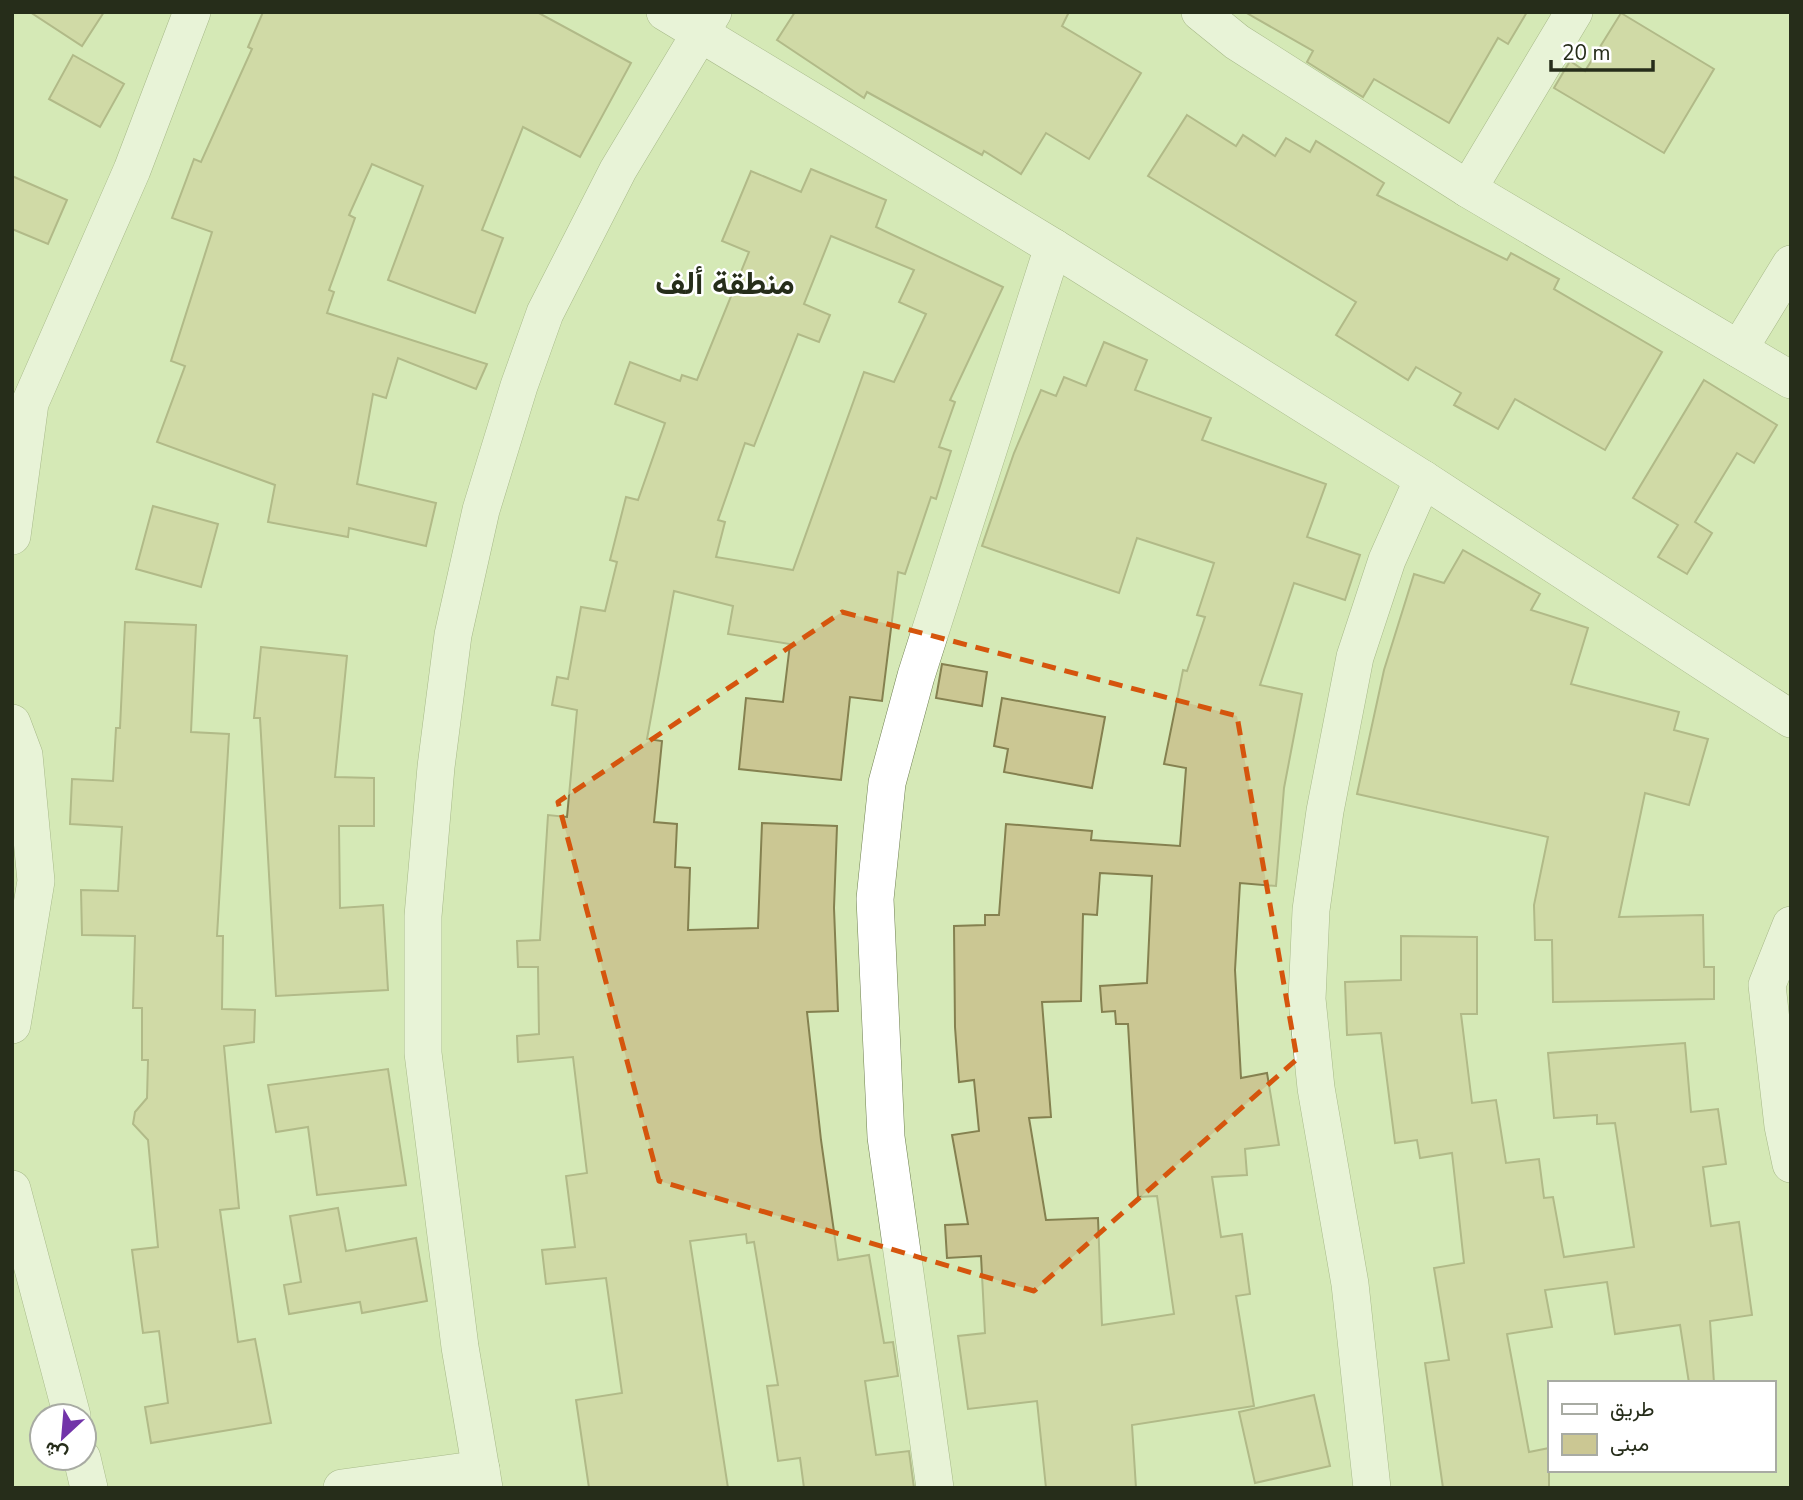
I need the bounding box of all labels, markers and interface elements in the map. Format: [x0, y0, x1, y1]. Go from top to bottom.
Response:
scale bar [1551, 28, 1652, 72]
text: 20 m [1562, 39, 1611, 67]
district label: منطقة ألف [655, 262, 795, 305]
legend [1548, 1381, 1775, 1472]
text: طريق [1610, 1395, 1655, 1423]
north arrow [28, 1402, 98, 1472]
text: مبنى [1610, 1430, 1649, 1458]
text: ش [40, 1435, 72, 1468]

